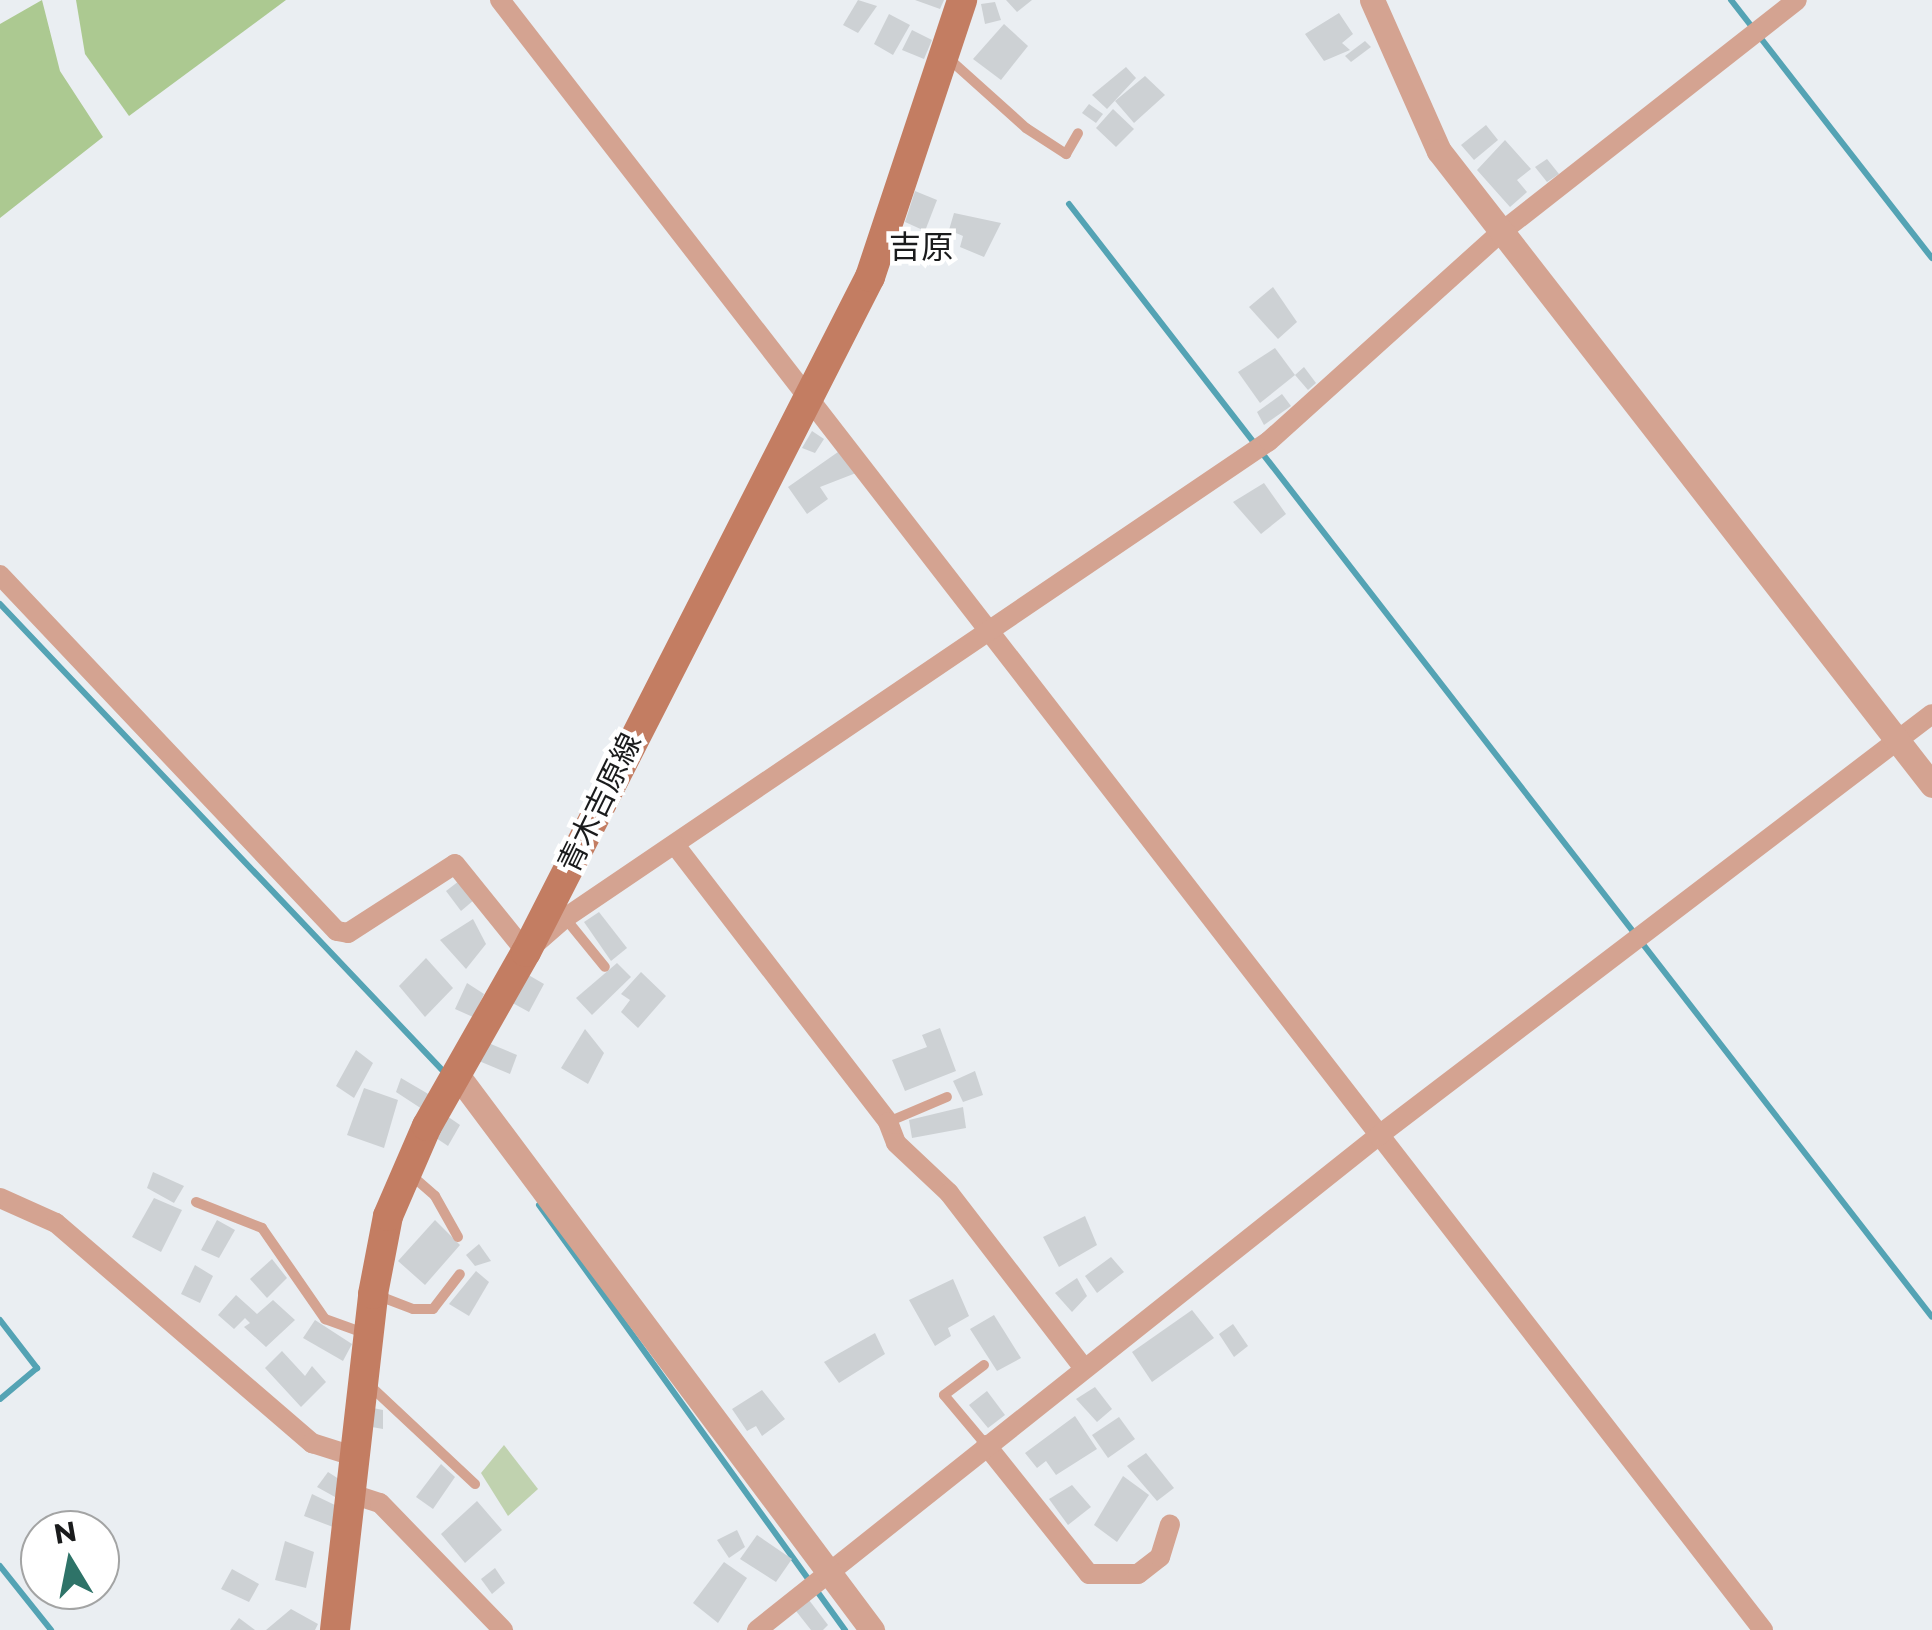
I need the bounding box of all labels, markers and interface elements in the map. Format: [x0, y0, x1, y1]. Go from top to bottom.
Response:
district label: 吉原 [889, 228, 953, 266]
street label: 青木吉原線 [551, 728, 649, 878]
north arrow [20, 1510, 120, 1610]
text: N [51, 1514, 79, 1551]

